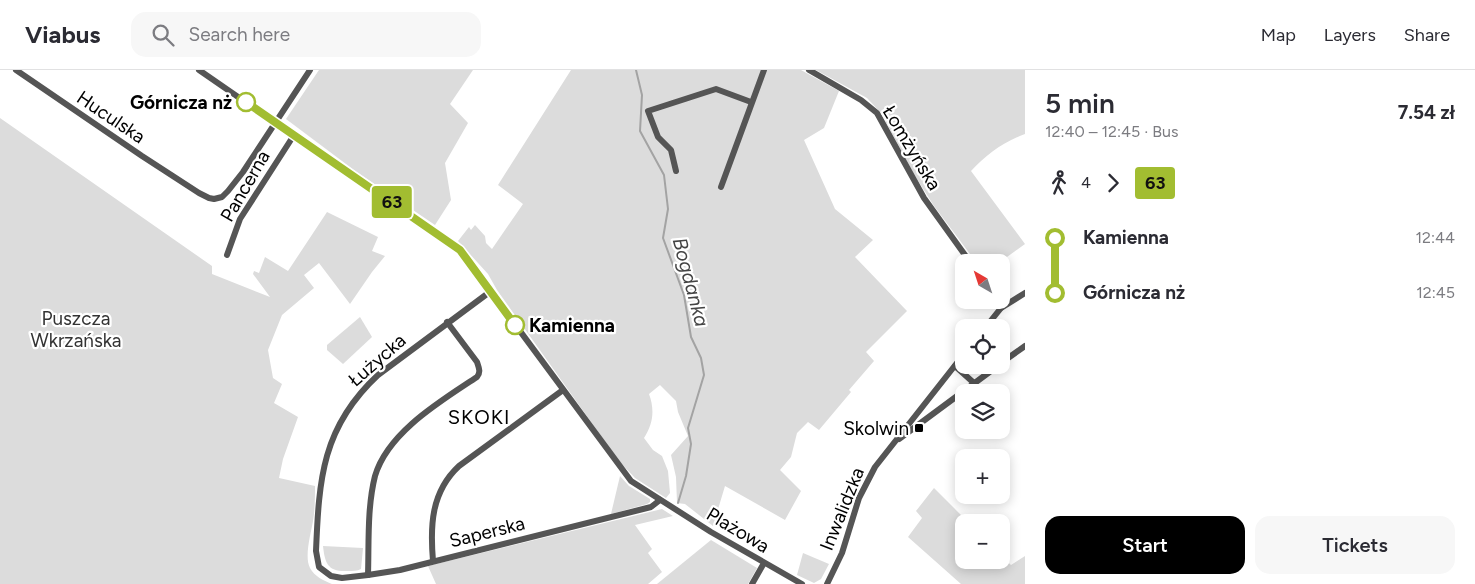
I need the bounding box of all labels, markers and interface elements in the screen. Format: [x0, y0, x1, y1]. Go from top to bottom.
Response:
search box [131, 12, 481, 57]
text: Viabus [25, 20, 101, 49]
icon: search [149, 21, 177, 49]
text: Search here [189, 23, 290, 46]
text: Map [1261, 24, 1296, 46]
text: Layers [1324, 24, 1376, 46]
text: Share [1404, 24, 1450, 46]
street label: Huculska [72, 86, 150, 148]
text: 5 min [1045, 86, 1115, 120]
place label: Górnicza nż [130, 91, 232, 114]
marker: Górnicza nż [236, 92, 256, 112]
text: 7.54 zł [1398, 101, 1455, 124]
street label: Łomżyńska [878, 102, 946, 194]
text: 12:40 – 12:45 · Bus [1045, 122, 1178, 141]
street label: Pancerna [215, 146, 275, 226]
icon: walk [1045, 169, 1073, 197]
icon: forward [1099, 169, 1127, 197]
text: 63 [1145, 172, 1165, 194]
text: 4 [1081, 173, 1091, 192]
line badge: 63 [370, 186, 414, 218]
text: 63 [382, 191, 402, 213]
text: Kamienna [1083, 226, 1169, 249]
text: 12:44 [1416, 228, 1455, 247]
water label: Bogdanka [668, 235, 714, 330]
north arrow [955, 254, 1010, 309]
map controls [955, 254, 1010, 569]
text: Górnicza nż [1083, 281, 1185, 304]
text: 12:45 [1416, 283, 1455, 302]
park label: Puszcza Wkrzańska [30, 307, 122, 352]
place label: Kamienna [529, 314, 615, 337]
marker: Kamienna [505, 315, 525, 335]
button: locate [955, 319, 1010, 374]
street label: Łużycka [344, 329, 410, 391]
button: layers [955, 384, 1010, 439]
district label: SKOKI [448, 405, 510, 429]
place label: Skolwin [843, 417, 909, 440]
marker: Skolwin [913, 422, 925, 434]
button: + [955, 449, 1010, 504]
street label: Inwalidzka [815, 464, 869, 554]
street label: Plażowa [702, 502, 774, 558]
street label: Saperska [447, 512, 527, 552]
button: − [955, 514, 1010, 569]
button: Start [1045, 516, 1245, 574]
button: Tickets [1255, 516, 1455, 574]

